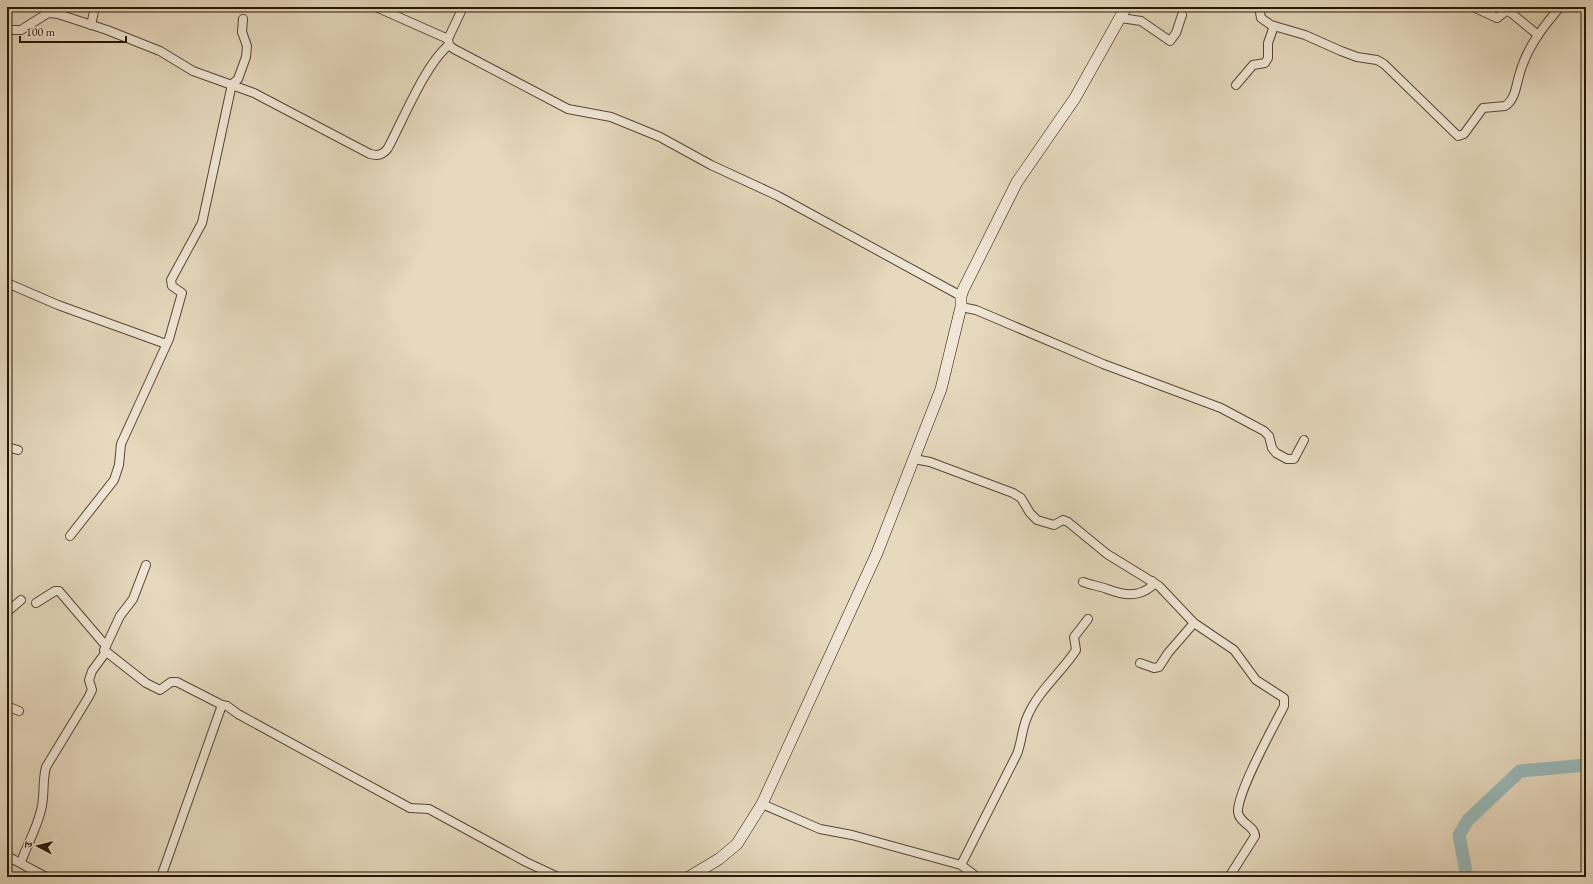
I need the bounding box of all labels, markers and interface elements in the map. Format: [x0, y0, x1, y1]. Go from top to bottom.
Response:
scale bar [20, 18, 126, 44]
text: 100 m [26, 24, 56, 40]
north arrow [18, 826, 58, 866]
text: उ [21, 840, 36, 849]

